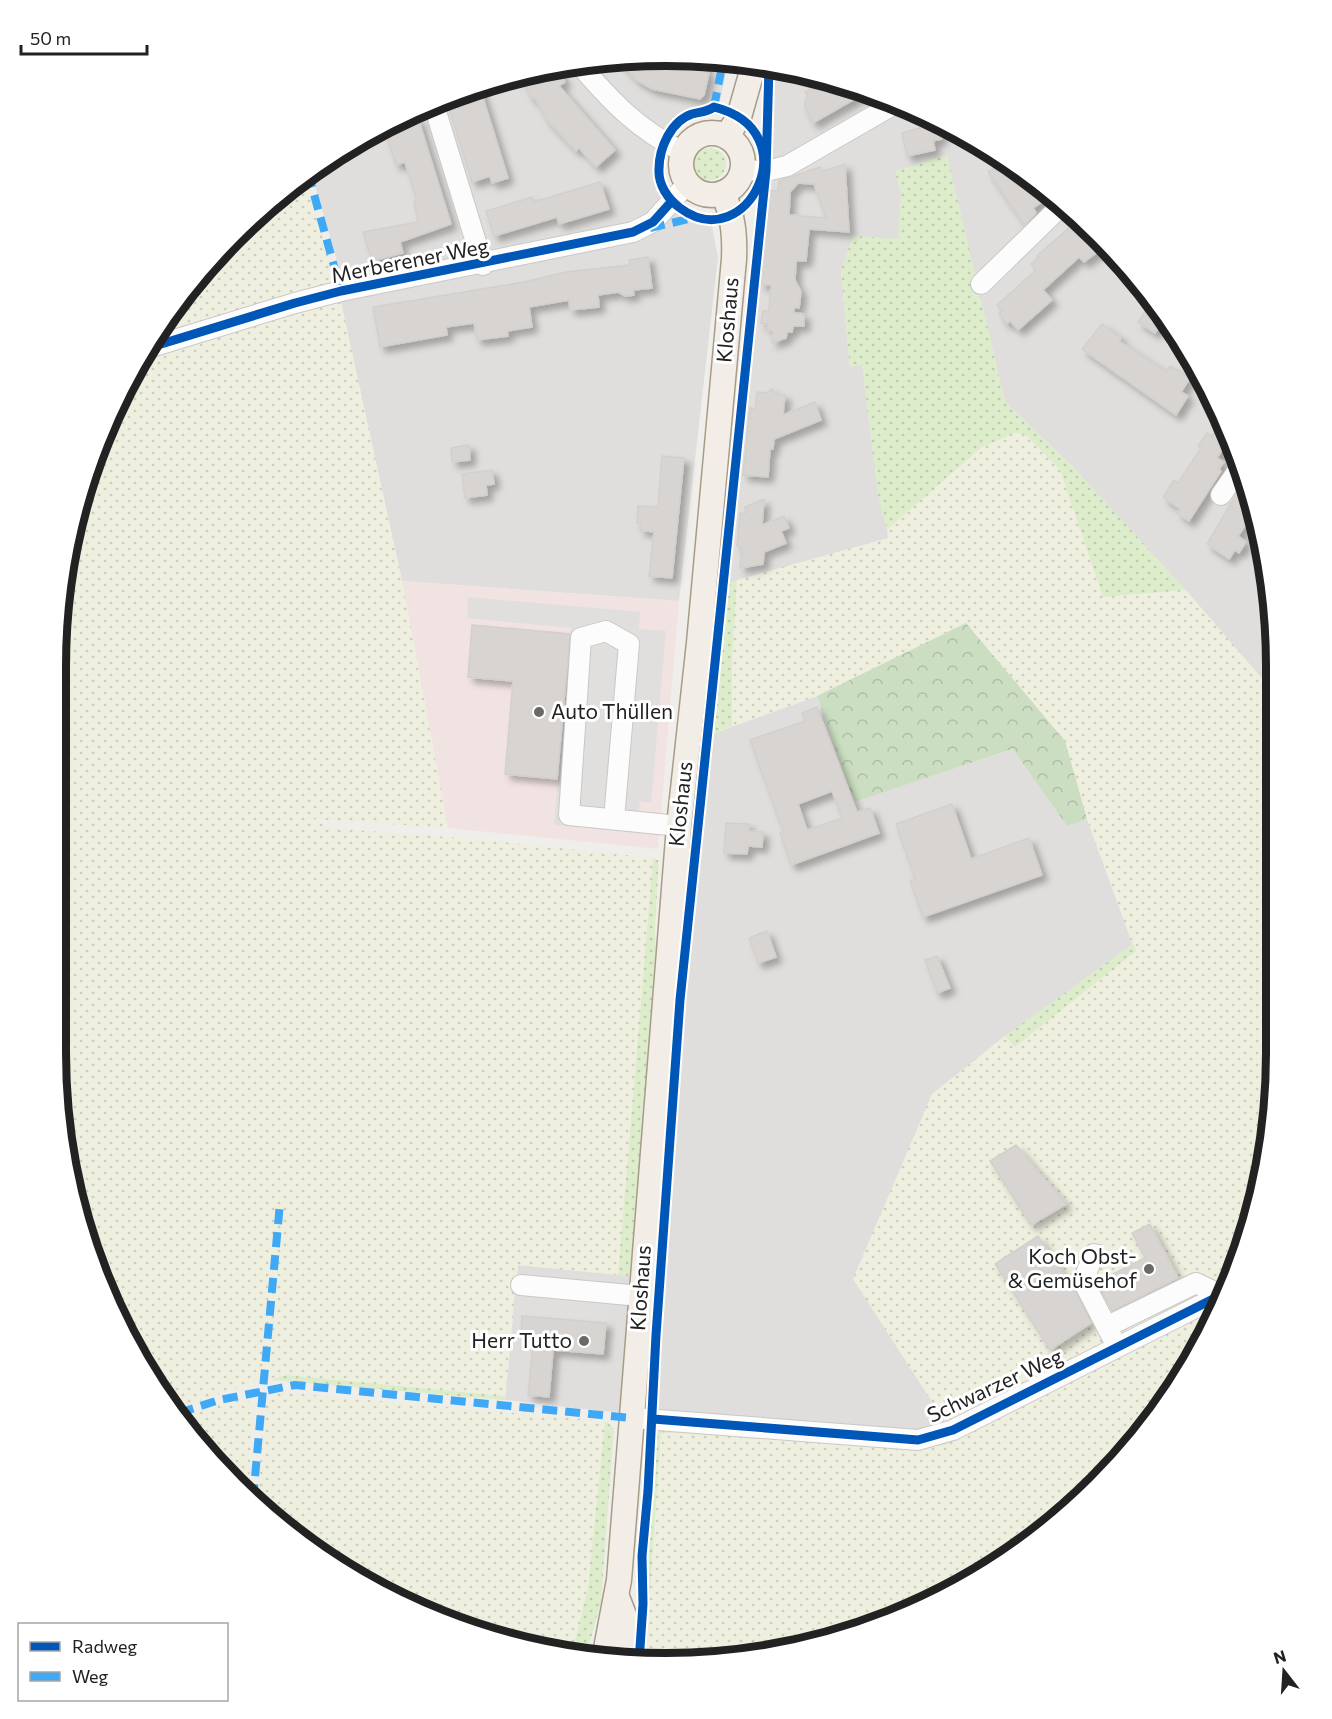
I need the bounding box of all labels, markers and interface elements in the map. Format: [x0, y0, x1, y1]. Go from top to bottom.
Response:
scale bar [21, 18, 147, 56]
text: 50 m [30, 27, 71, 49]
street label: Merberener Weg [329, 232, 491, 287]
street label: Kloshaus [710, 276, 743, 364]
place label: Auto Thüllen [551, 698, 673, 723]
marker: Auto Thüllen [532, 705, 546, 719]
street label: Kloshaus [663, 760, 696, 848]
place label: Koch Obst- & Gemüsehof [1008, 1243, 1138, 1292]
street label: Kloshaus [624, 1244, 655, 1331]
marker: Koch Obst- & Gemüsehof [1142, 1262, 1156, 1276]
place label: Herr Tutto [471, 1327, 572, 1352]
marker: Herr Tutto [577, 1334, 591, 1348]
street label: Schwarzer Weg [923, 1342, 1066, 1427]
legend [18, 1623, 228, 1701]
text: Radweg [72, 1635, 137, 1657]
north arrow [1254, 1641, 1314, 1701]
text: N [1271, 1645, 1288, 1667]
text: Weg [72, 1665, 109, 1687]

